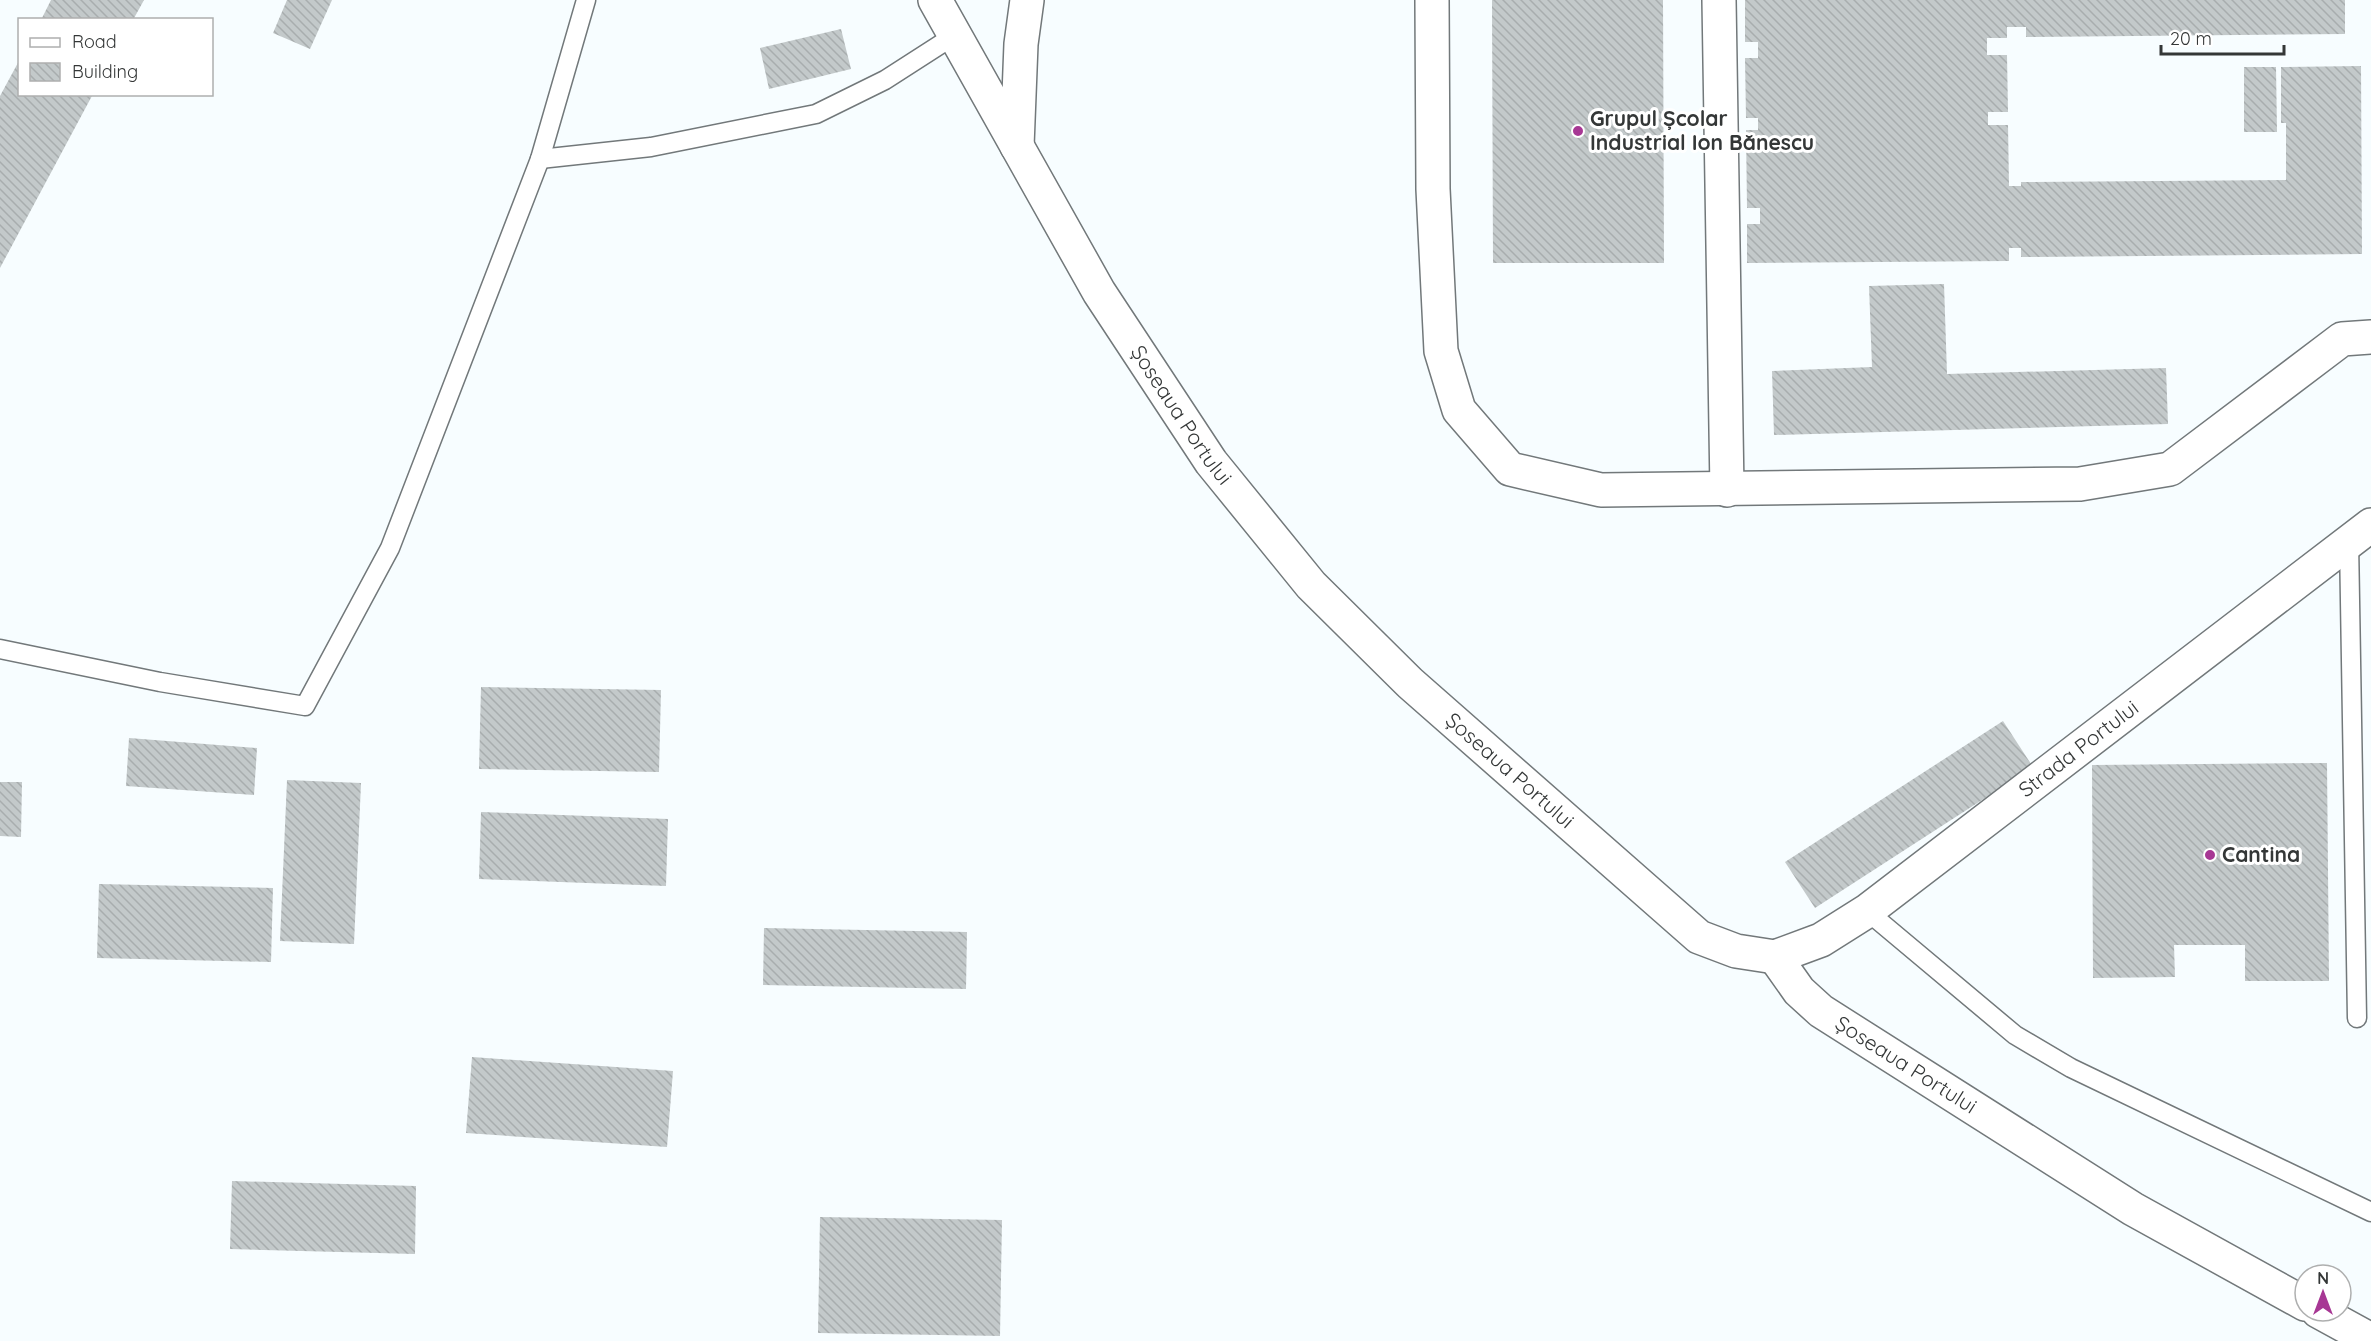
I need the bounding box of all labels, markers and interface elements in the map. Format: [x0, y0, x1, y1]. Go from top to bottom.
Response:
legend [18, 18, 213, 96]
scale bar [2161, 18, 2284, 56]
text: 20 m [2170, 27, 2212, 50]
text: Road [72, 30, 117, 53]
text: Building [72, 60, 138, 83]
place label: Grupul Școlar Industrial Ion Bănescu [1590, 105, 1814, 155]
marker: Grupul Școlar Industrial Ion Bănescu [1571, 124, 1585, 138]
street label: Șoseaua Portului [1126, 340, 1238, 490]
street label: Strada Portului [2013, 694, 2143, 802]
street label: Șoseaua Portului [1441, 706, 1580, 833]
place label: Cantina [2222, 841, 2300, 867]
marker: Cantina [2203, 848, 2217, 862]
street label: Șoseaua Portului [1831, 1010, 1982, 1119]
north arrow [2293, 1263, 2353, 1323]
text: N [2317, 1268, 2329, 1288]

